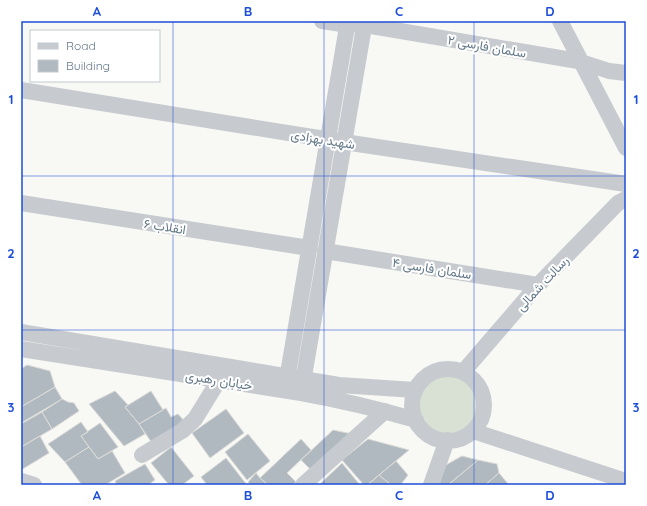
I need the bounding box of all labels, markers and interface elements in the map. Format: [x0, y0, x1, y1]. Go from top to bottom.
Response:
text: A [93, 3, 102, 19]
text: B [244, 3, 252, 19]
text: C [395, 3, 403, 19]
text: D [545, 3, 555, 19]
legend [30, 30, 160, 82]
street label: سلمان فارسی ۲ [446, 31, 527, 62]
text: Road [66, 38, 96, 53]
text: Building [66, 58, 110, 73]
text: 1 [8, 91, 14, 107]
text: 1 [633, 91, 639, 107]
street label: شهید بهزادی [290, 126, 356, 153]
street label: انقلاب ۶ [143, 215, 187, 237]
text: 2 [7, 245, 15, 261]
text: 2 [632, 245, 640, 261]
street label: رسالت شمالی [512, 252, 572, 315]
street label: سلمان فارسی ۴ [391, 254, 473, 283]
street label: خیابان رهبری [184, 367, 254, 394]
text: 3 [8, 399, 15, 415]
text: 3 [633, 399, 640, 415]
text: A [93, 487, 102, 503]
text: B [244, 487, 252, 503]
text: C [395, 487, 403, 503]
text: D [545, 487, 555, 503]

